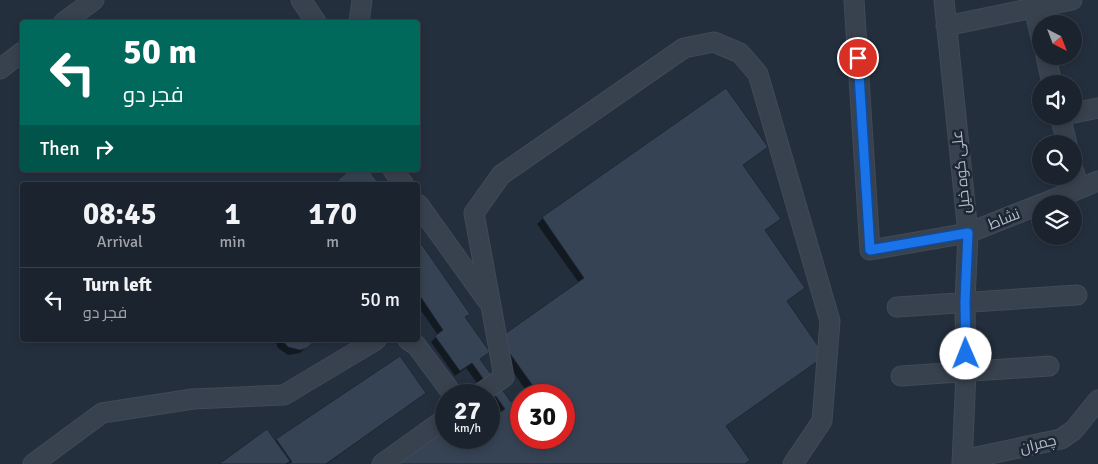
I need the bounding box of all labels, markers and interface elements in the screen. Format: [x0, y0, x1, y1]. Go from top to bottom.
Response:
north arrow [1032, 15, 1082, 65]
map controls [1032, 15, 1082, 245]
text: 50 m [123, 30, 197, 73]
pin [837, 37, 879, 79]
icon: left [40, 40, 105, 105]
icon: arrive [844, 44, 872, 72]
button: sound [1032, 75, 1082, 125]
text: فجر دو [123, 81, 184, 108]
street label: علی کوه خیل [948, 129, 975, 214]
icon: right [90, 135, 118, 163]
button: search [1032, 135, 1082, 185]
text: Then [40, 137, 80, 161]
button: layers [1032, 195, 1082, 245]
text: 08:45 [83, 196, 157, 233]
text: 1 [224, 196, 241, 233]
text: 170 [308, 196, 357, 233]
street label: نشاط [985, 205, 1023, 233]
text: Arrival [97, 232, 143, 252]
text: min [220, 232, 245, 252]
text: m [326, 232, 339, 252]
text: Turn left [83, 273, 152, 297]
icon: left [40, 286, 68, 314]
text: 50 m [360, 288, 400, 312]
text: فجر دو [83, 303, 127, 323]
position arrow [939, 327, 991, 379]
speed limit sign: 30 [510, 384, 575, 449]
text: 27 [454, 395, 481, 426]
text: km/h [454, 421, 481, 436]
street label: چمران [1018, 431, 1058, 458]

